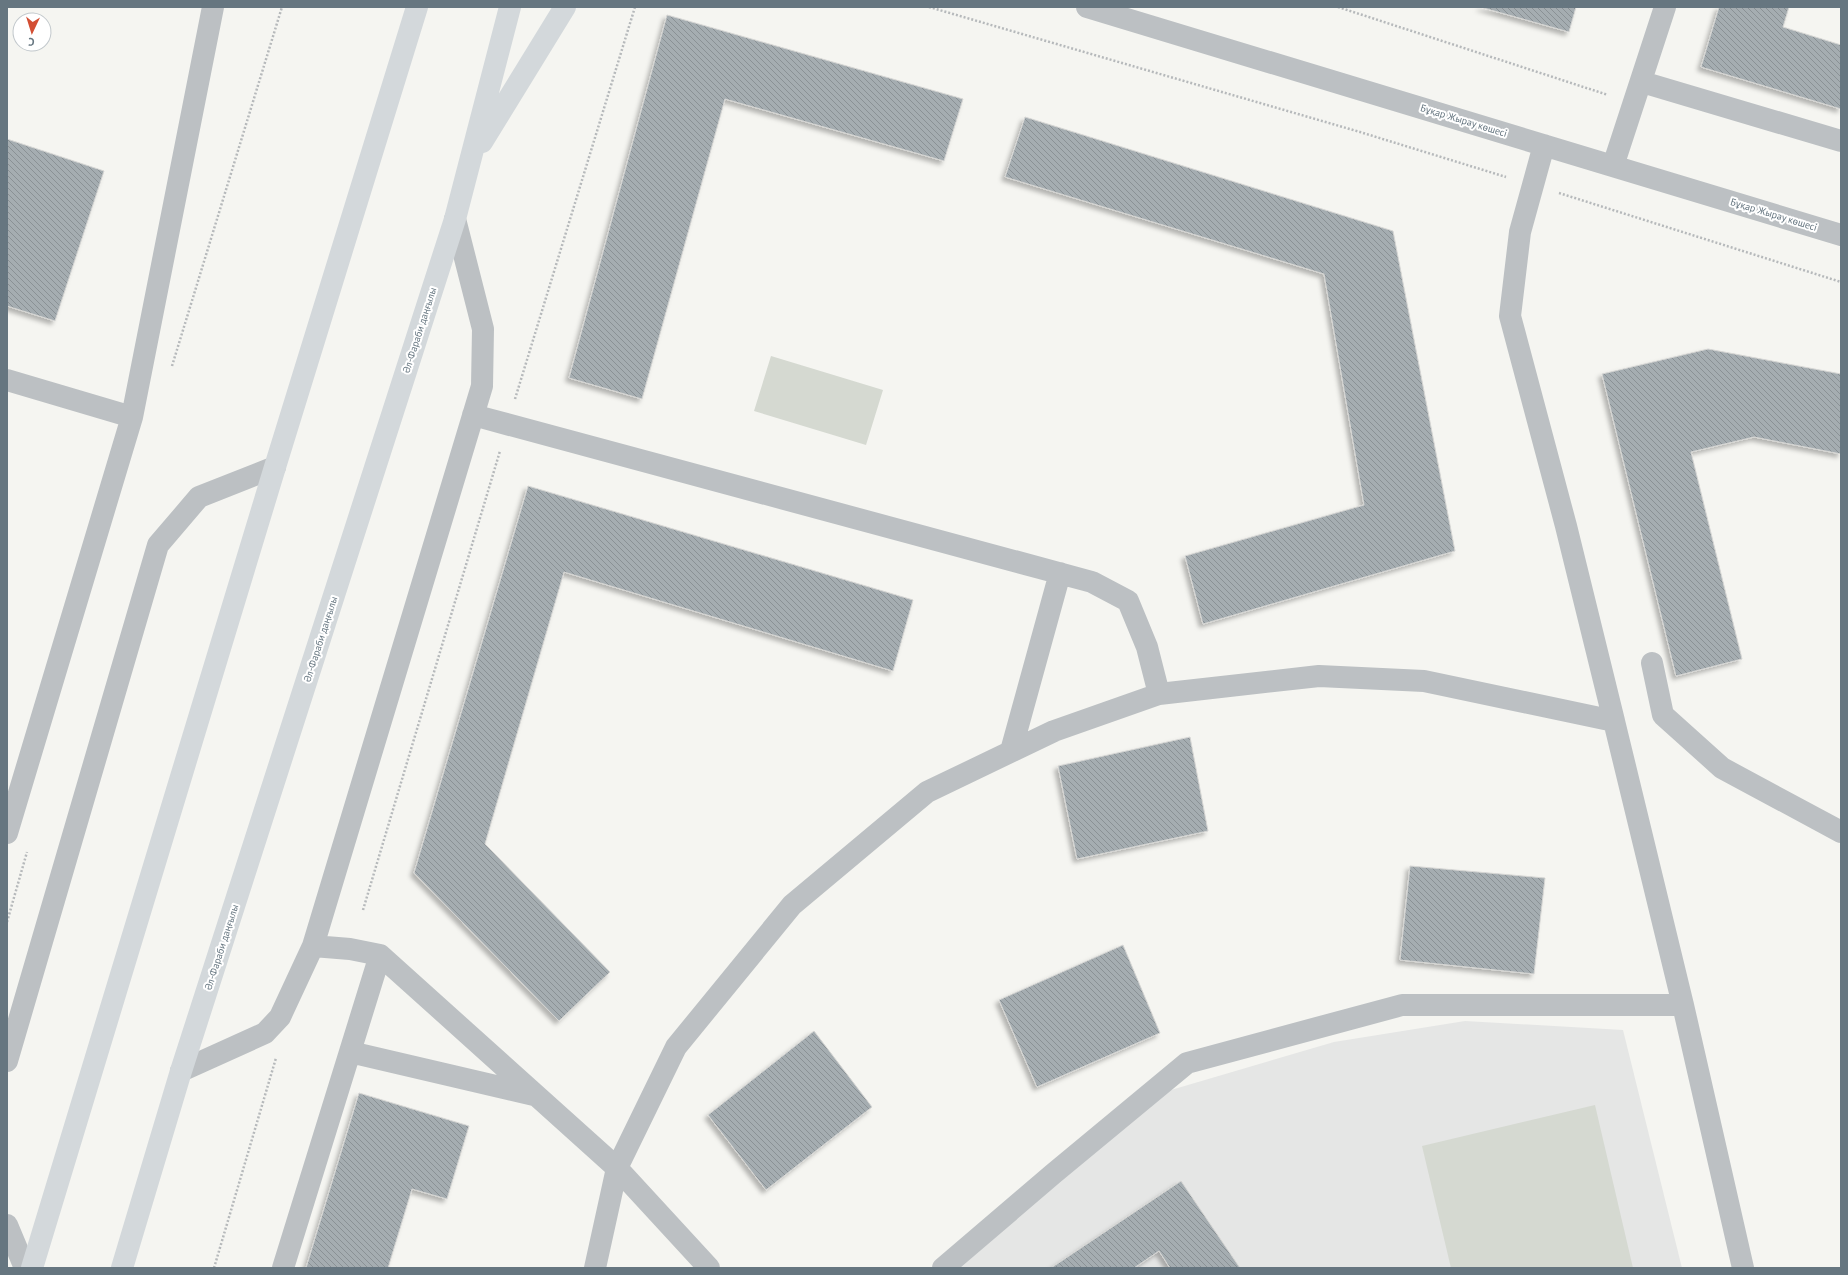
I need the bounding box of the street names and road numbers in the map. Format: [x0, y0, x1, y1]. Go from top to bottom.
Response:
street label: Бұқар Жырау көшесі [1419, 101, 1509, 140]
street label: Бұқар Жырау көшесі [1729, 195, 1819, 234]
street label: Әл-Фараби даңғылы [400, 286, 439, 375]
street label: Әл-Фараби даңғылы [301, 595, 340, 684]
street label: Әл-Фараби даңғылы [202, 903, 241, 992]

